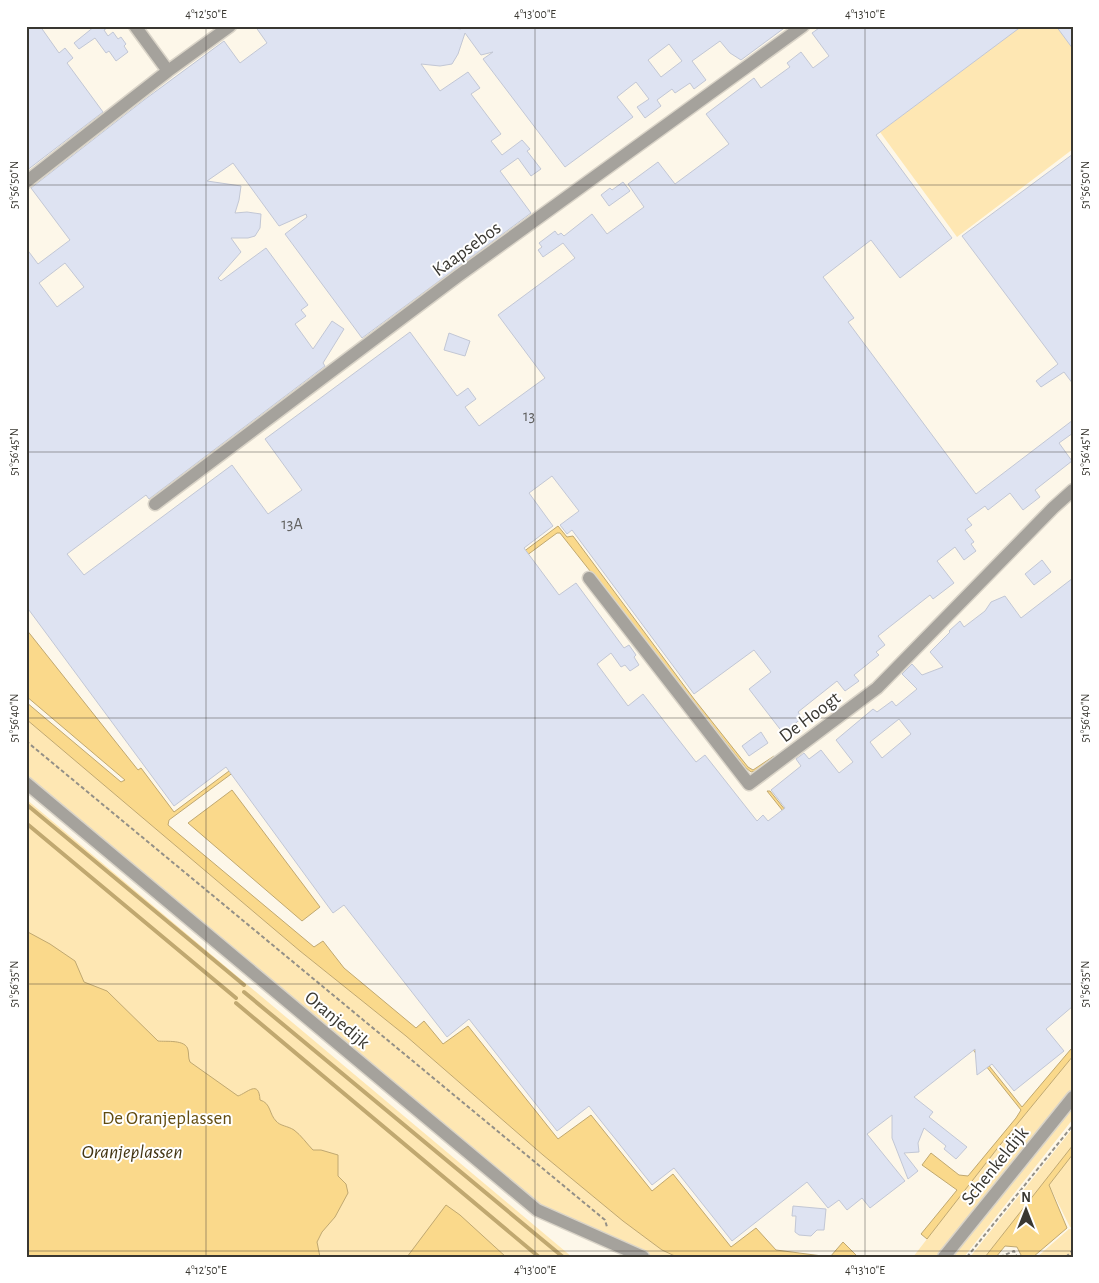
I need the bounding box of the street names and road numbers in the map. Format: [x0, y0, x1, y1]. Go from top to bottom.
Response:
street label: Kaapsebos [429, 218, 505, 280]
street label: De Hoogt [776, 688, 844, 746]
street label: Oranjedijk [301, 988, 373, 1053]
street label: Schenkeldijk [958, 1123, 1032, 1209]

